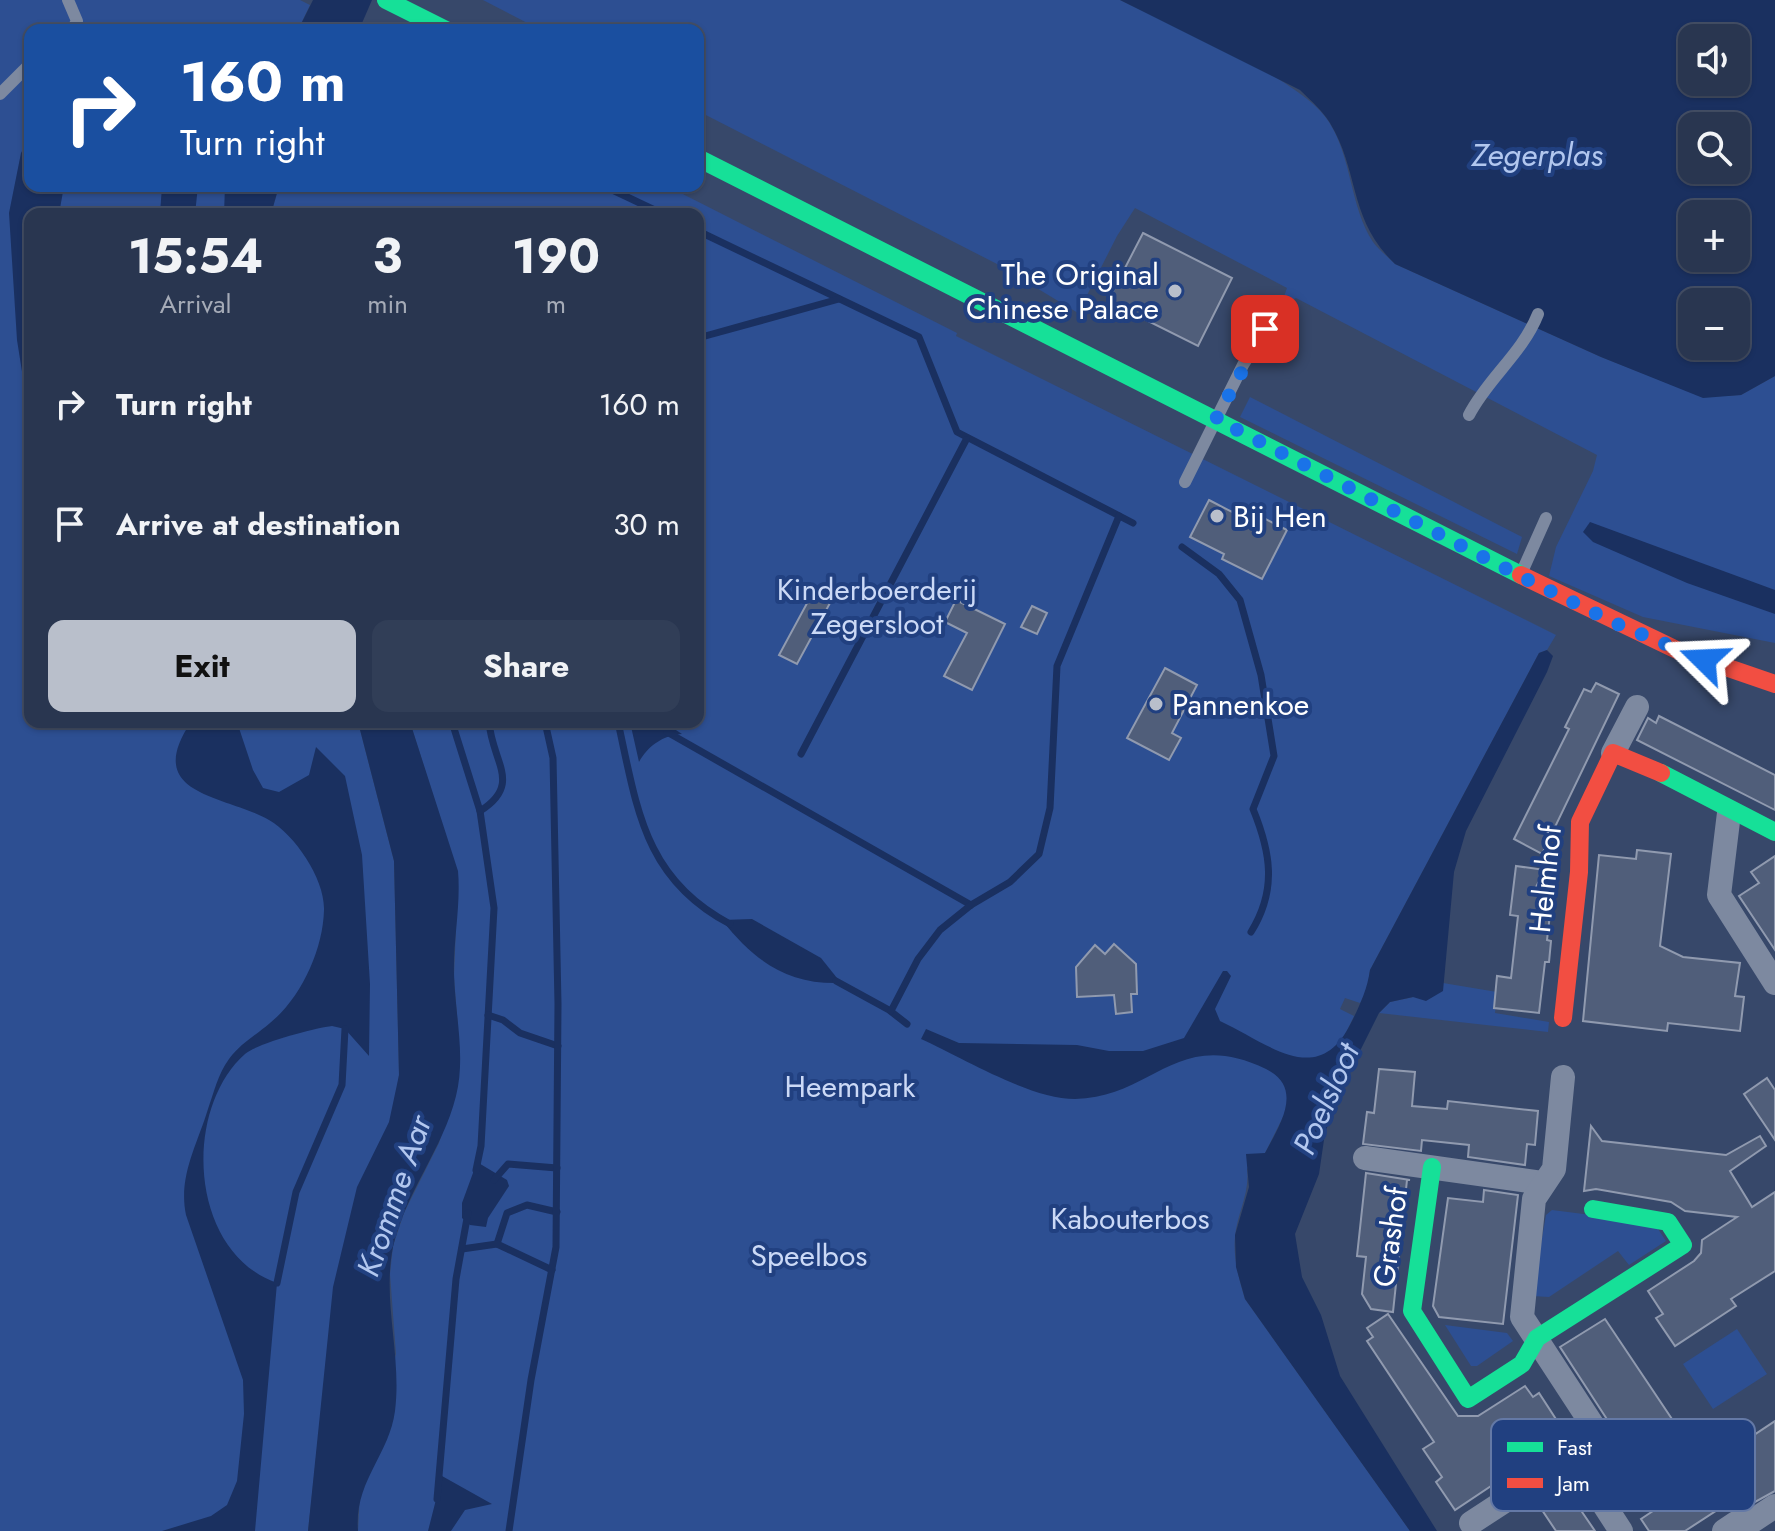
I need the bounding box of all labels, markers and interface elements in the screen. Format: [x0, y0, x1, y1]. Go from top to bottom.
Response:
map controls [1678, 24, 1750, 360]
button: sound [1678, 24, 1750, 96]
text: 160 m [180, 41, 346, 122]
icon: right [48, 56, 152, 160]
button: search [1678, 112, 1750, 184]
text: Turn right [180, 116, 325, 168]
water label: Zegerplas [1470, 132, 1603, 178]
button: + [1678, 200, 1750, 272]
text: 15:54 [128, 222, 263, 291]
text: 3 [373, 222, 402, 291]
text: 190 [512, 222, 600, 291]
place label: The Original Chinese Palace [966, 253, 1159, 330]
marker: The Original Chinese Palace [1166, 282, 1184, 300]
text: Arrival [160, 285, 231, 323]
text: min [367, 285, 408, 323]
text: m [546, 285, 566, 323]
button: − [1678, 288, 1750, 360]
pin [1231, 295, 1299, 363]
icon: arrive [1243, 307, 1287, 351]
icon: right [48, 382, 92, 426]
text: Turn right [116, 383, 252, 426]
text: 160 m [599, 383, 680, 426]
place label: Bij Hen [1233, 495, 1327, 538]
icon: arrive [48, 502, 92, 546]
text: Arrive at destination [116, 503, 401, 546]
text: 30 m [613, 503, 680, 546]
marker: Bij Hen [1208, 507, 1226, 525]
park label: Kinderboerderij Zegersloot [777, 568, 977, 645]
position arrow [1662, 618, 1746, 702]
button: Exit [48, 620, 356, 712]
button: Share [372, 620, 680, 712]
place label: Pannenkoe [1172, 683, 1309, 726]
marker: Pannenkoe [1147, 695, 1165, 713]
street label: Helmhof [1518, 822, 1572, 935]
water label: Poelsloot [1281, 1034, 1372, 1162]
park label: Heempark [785, 1065, 916, 1108]
water label: Kromme Aar [345, 1107, 444, 1283]
street label: Grashof [1362, 1183, 1418, 1290]
park label: Kabouterbos [1050, 1197, 1210, 1240]
park label: Speelbos [751, 1234, 867, 1277]
legend [1491, 1419, 1755, 1511]
text: Fast [1557, 1431, 1593, 1463]
text: Jam [1554, 1467, 1590, 1499]

